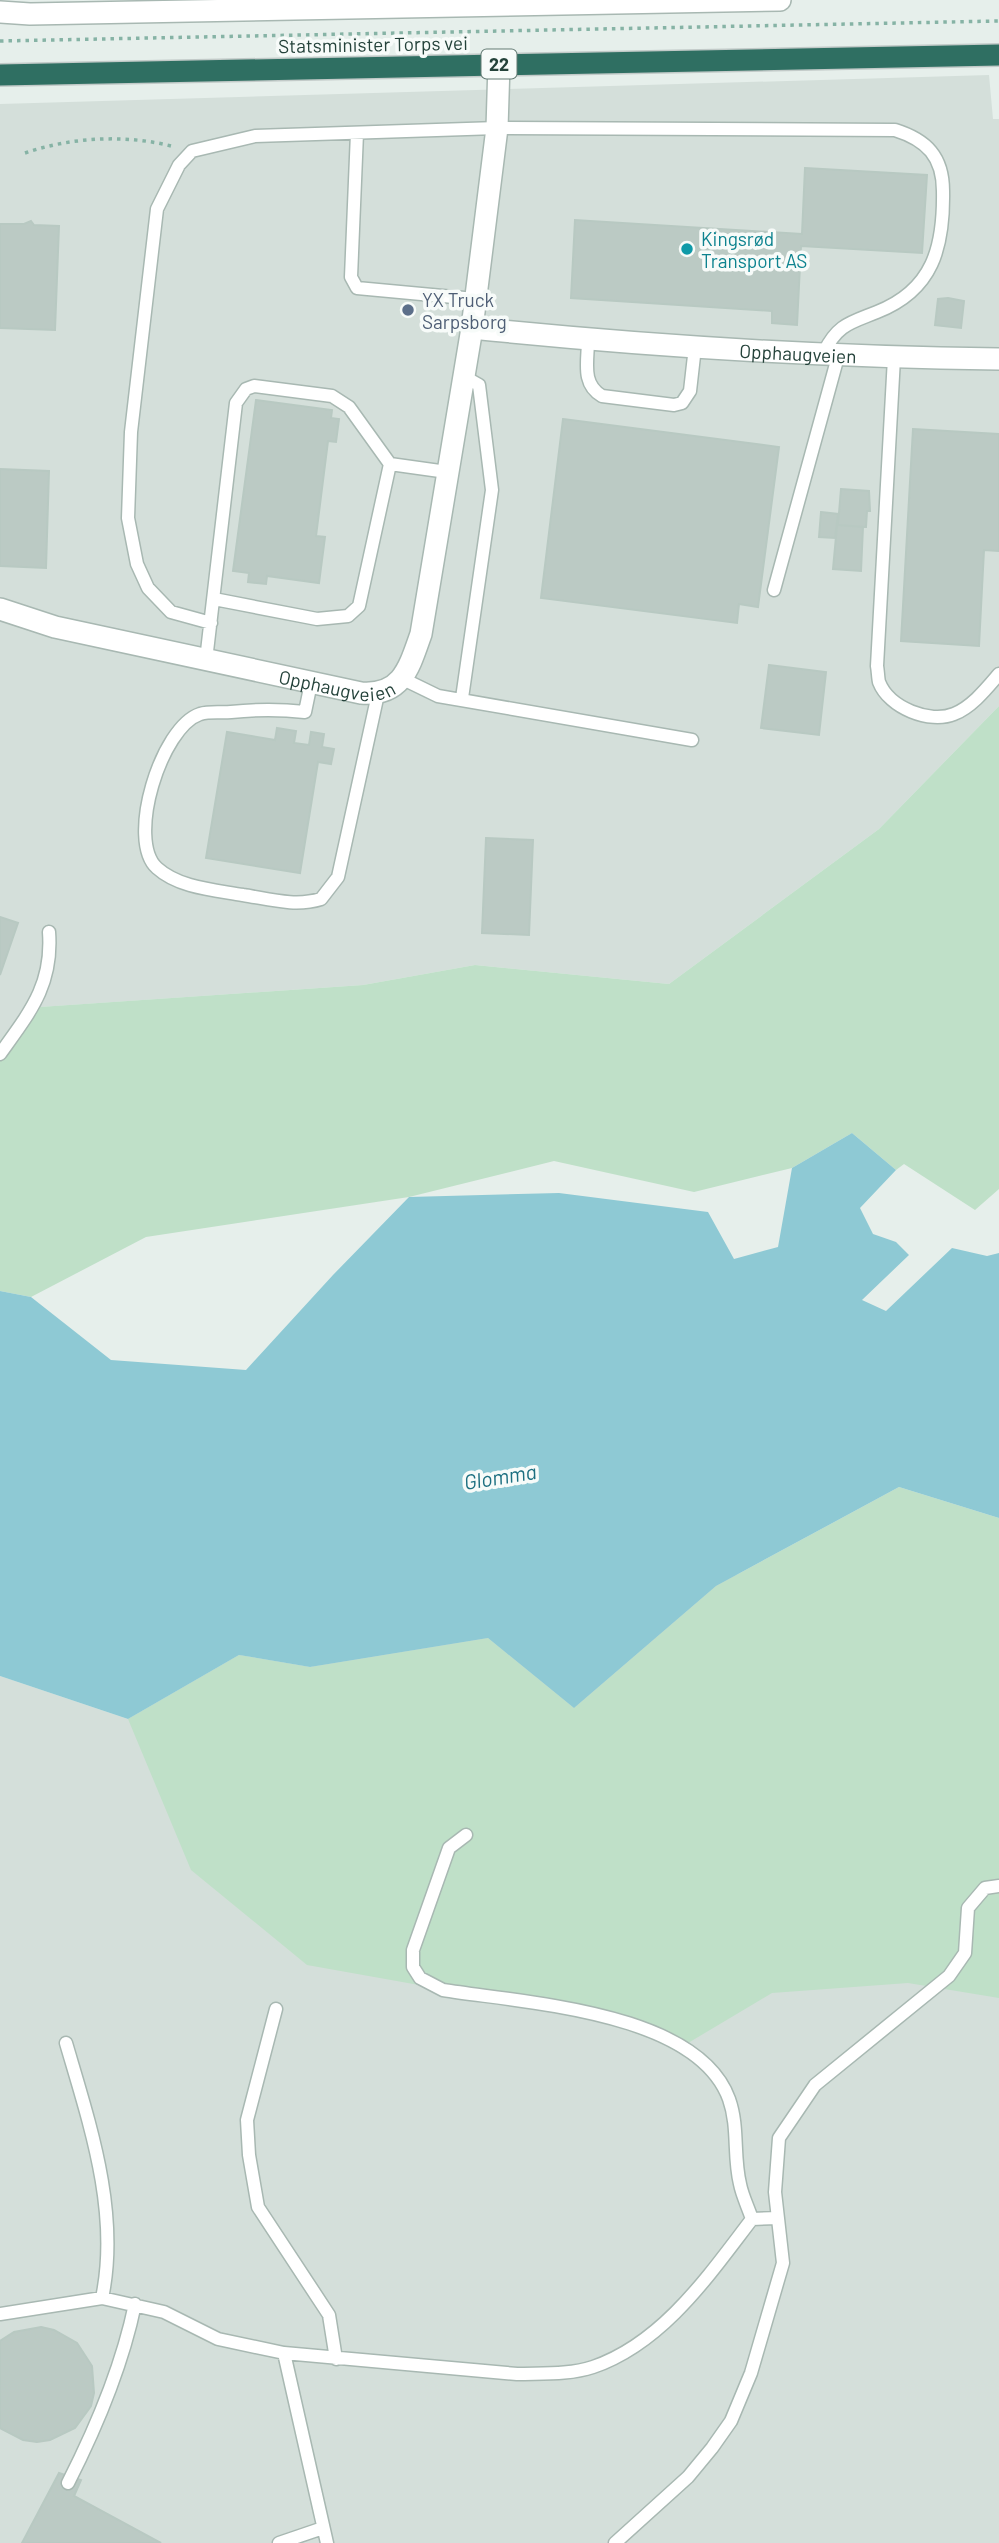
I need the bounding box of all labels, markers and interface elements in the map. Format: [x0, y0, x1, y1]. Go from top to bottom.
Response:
street label: Statsminister Torps vei [278, 31, 468, 57]
road number: 22 [482, 50, 516, 78]
place label: Kingsrød Transport AS [701, 227, 807, 272]
marker: Kingsrød Transport AS [679, 241, 695, 257]
place label: YX Truck Sarpsborg [422, 288, 507, 333]
marker: YX Truck Sarpsborg [400, 302, 416, 318]
street label: Opphaugveien [739, 338, 857, 367]
street label: Opphaugveien [277, 664, 399, 705]
water label: Glomma [462, 1458, 538, 1494]

